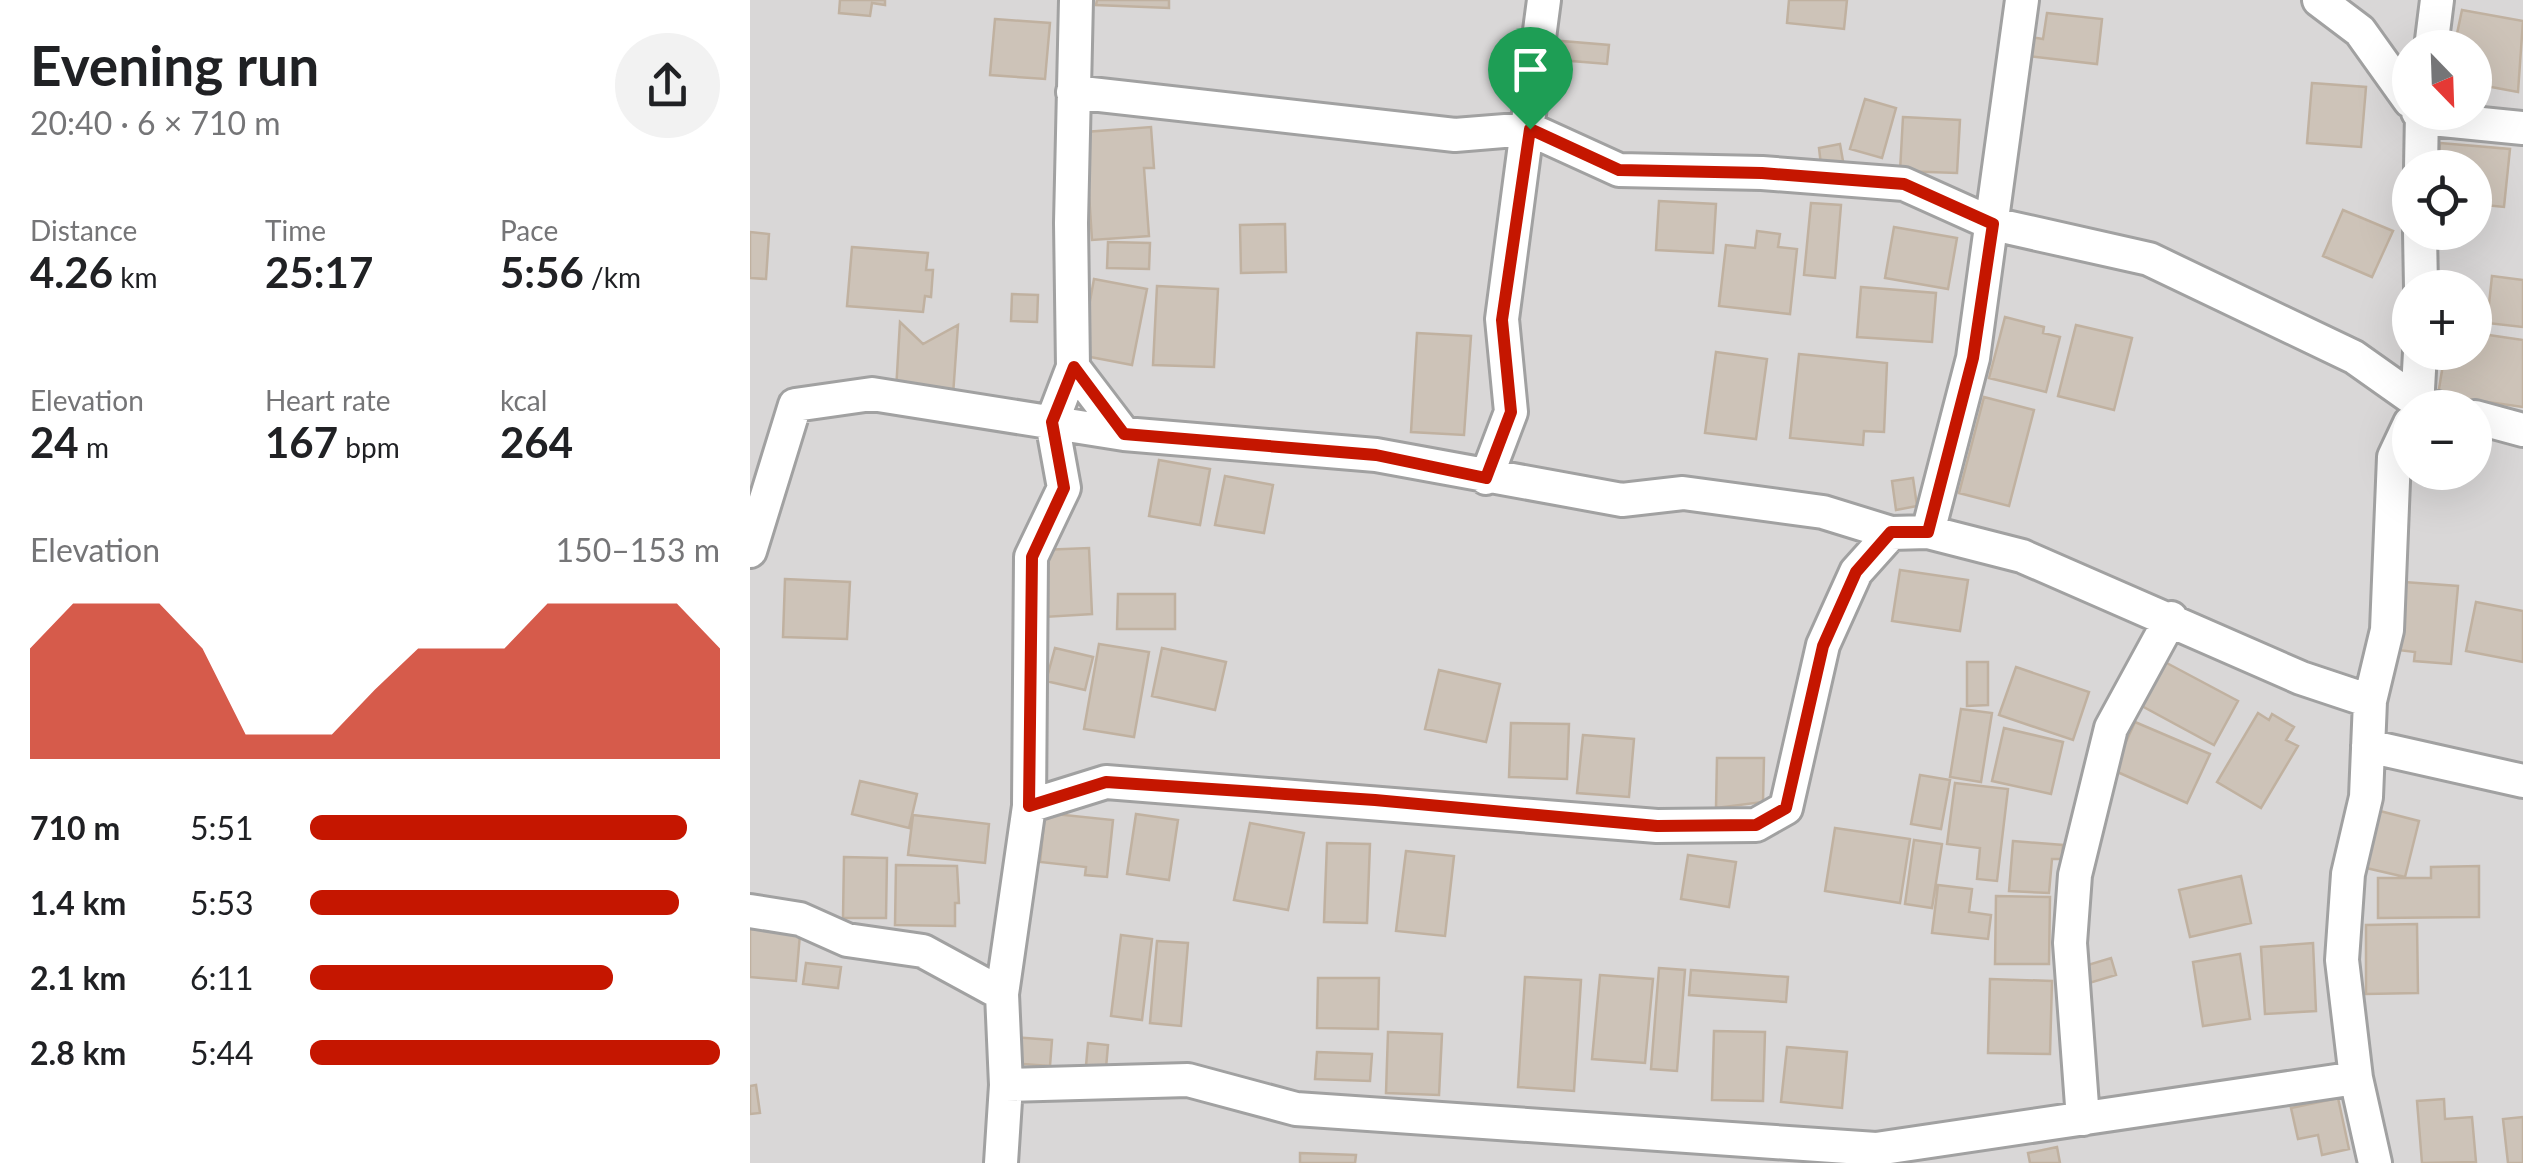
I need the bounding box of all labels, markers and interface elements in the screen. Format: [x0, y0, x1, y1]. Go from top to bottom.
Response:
pin [1488, 27, 1573, 130]
north arrow [2392, 30, 2492, 130]
map controls [2392, 30, 2492, 490]
text: Evening run [30, 32, 319, 98]
button: share [615, 33, 720, 138]
icon: arrive [1503, 42, 1558, 97]
text: 20:40 · 6 × 710 m [30, 103, 281, 142]
button: locate [2392, 150, 2492, 250]
text: Distance [30, 213, 137, 247]
text: Time [265, 213, 326, 247]
text: Pace [500, 213, 558, 247]
text: 4.26 [30, 247, 113, 297]
text: 25:17 [265, 247, 373, 297]
text: 5:56 [500, 247, 584, 297]
text: km [113, 260, 157, 294]
text: /km [584, 260, 641, 294]
button: + [2392, 270, 2492, 370]
text: Elevation [30, 383, 144, 417]
text: Heart rate [265, 383, 391, 417]
text: kcal [500, 383, 547, 417]
button: − [2392, 390, 2492, 490]
text: 24 [30, 417, 79, 467]
text: 167 [265, 417, 338, 467]
text: 264 [500, 417, 573, 467]
text: m [79, 430, 109, 464]
text: bpm [338, 430, 400, 464]
text: Elevation [30, 530, 160, 569]
text: 150–153 m [556, 530, 720, 569]
text: 710 m [30, 808, 120, 847]
text: 5:51 [190, 808, 254, 847]
text: 1.4 km [30, 883, 126, 922]
text: 5:53 [190, 883, 254, 922]
text: 2.1 km [30, 958, 126, 997]
text: 6:11 [190, 958, 254, 997]
text: 2.8 km [30, 1033, 126, 1072]
text: 5:44 [190, 1033, 254, 1072]

